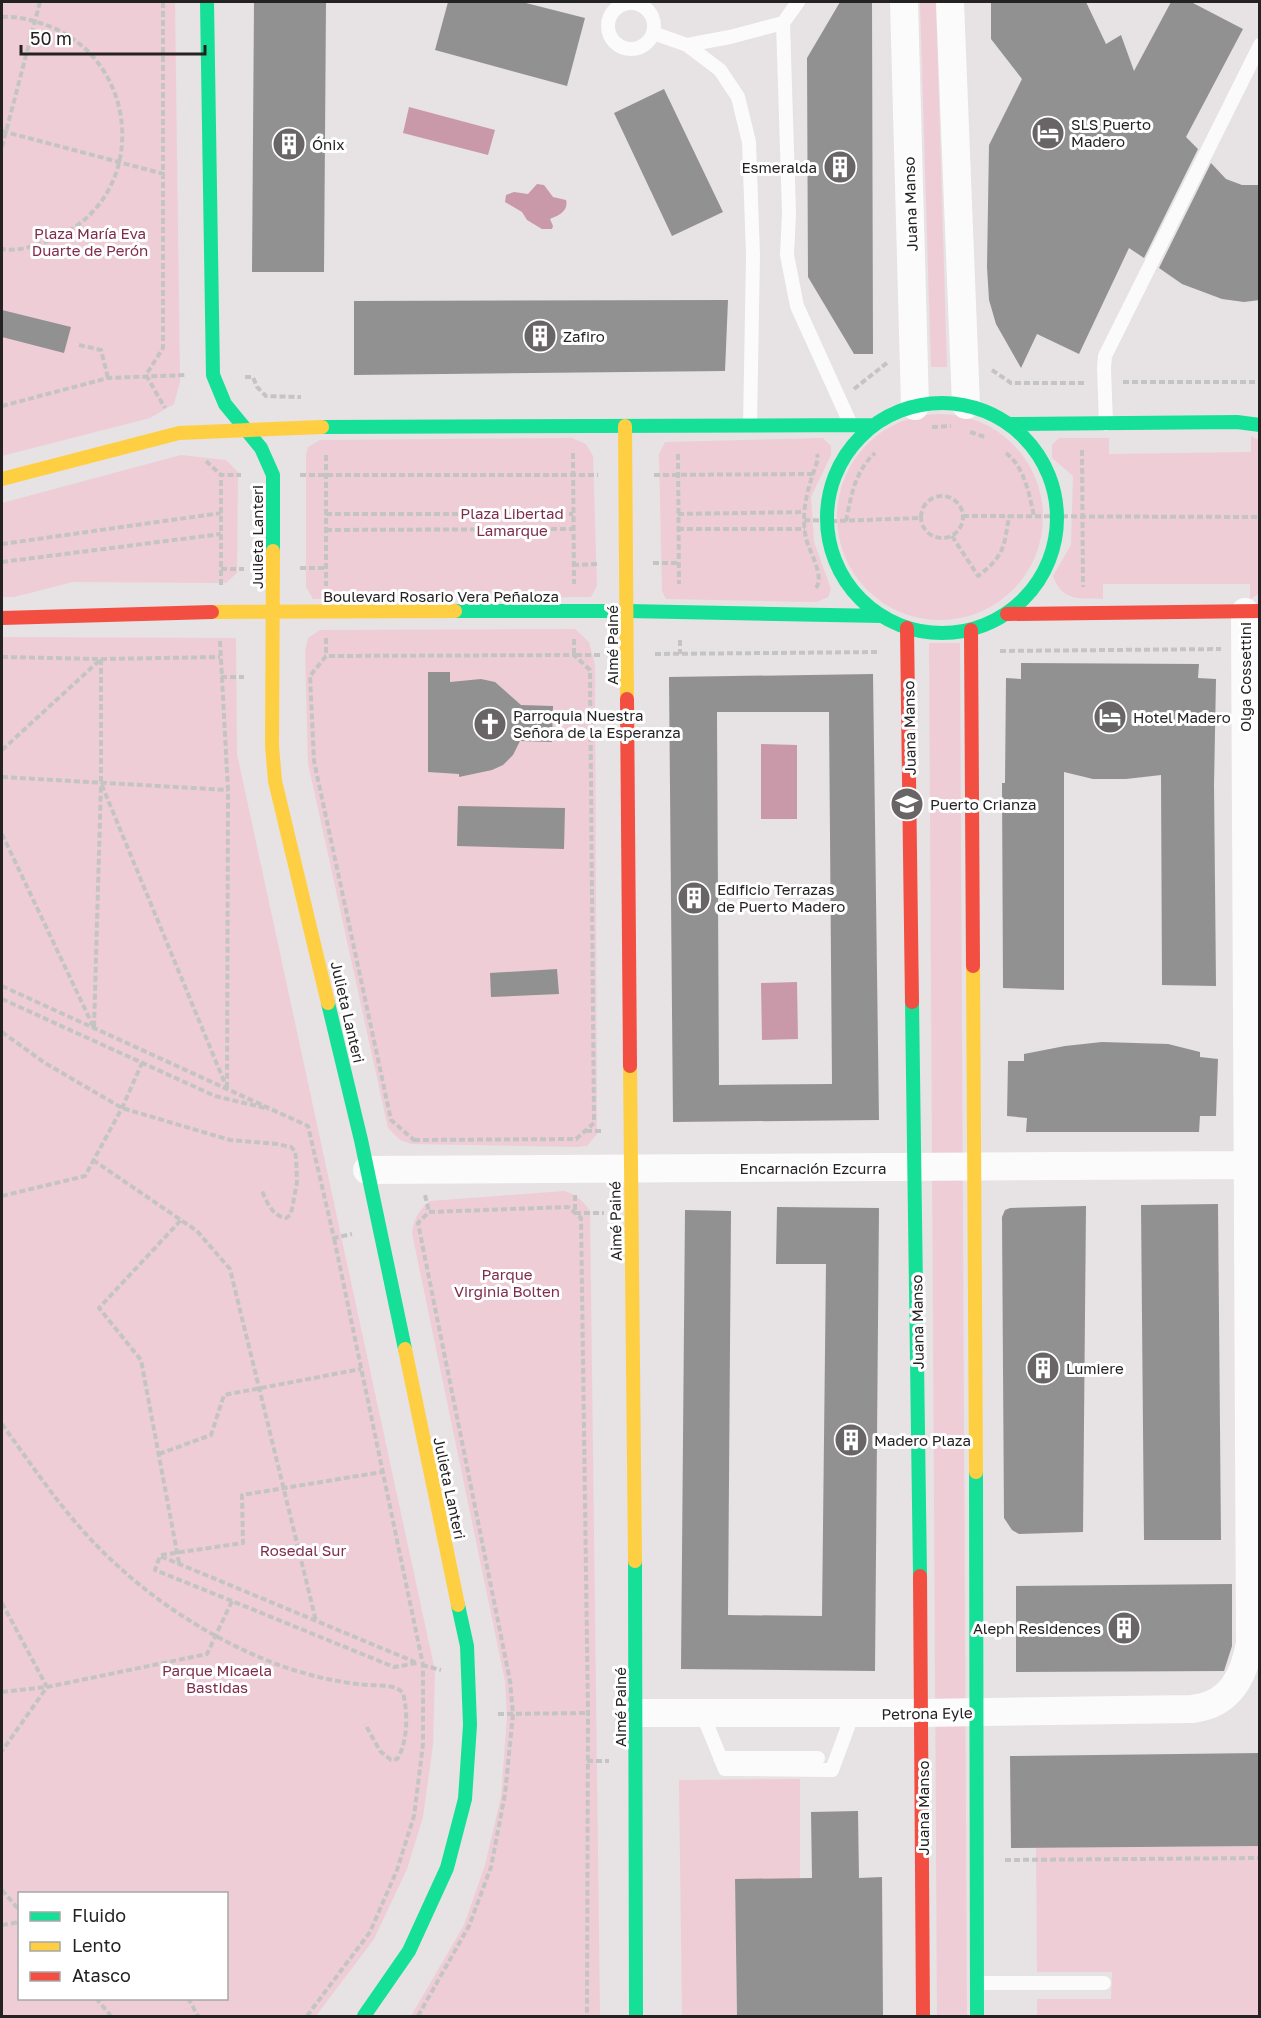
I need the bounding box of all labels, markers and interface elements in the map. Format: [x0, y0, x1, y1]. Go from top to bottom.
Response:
scale bar [21, 18, 206, 56]
text: 50 m [30, 27, 72, 49]
hotel icon: SLS Puerto Madero [1030, 115, 1066, 151]
place label: SLS Puerto Madero [1071, 115, 1151, 150]
building icon: Ónix [271, 126, 307, 162]
place label: Ónix [312, 135, 345, 153]
building icon: Esmeralda [822, 149, 858, 185]
street label: Juana Manso [899, 156, 921, 252]
place label: Esmeralda [741, 158, 817, 176]
park label: Plaza María Eva Duarte de Perón [32, 224, 148, 259]
building icon: Zafiro [522, 318, 558, 354]
place label: Zafiro [563, 327, 605, 345]
street label: Julieta Lanteri [248, 485, 266, 589]
park label: Plaza Libertad Lamarque [460, 504, 564, 539]
street label: Boulevard Rosario Vera Peñaloza [323, 587, 559, 605]
street label: Aimé Painé [603, 605, 621, 685]
street label: Olga Cossettini [1236, 622, 1254, 732]
street label: Juana Manso [899, 680, 919, 776]
hotel icon: Hotel Madero [1092, 699, 1128, 735]
church icon: Parroquia Nuestra Señora de la Esperanza [472, 706, 508, 742]
place label: Parroquia Nuestra Señora de la Esperanza [513, 706, 681, 741]
place label: Hotel Madero [1133, 708, 1231, 726]
school or university icon: Puerto Crianza [889, 786, 925, 822]
place label: Puerto Crianza [930, 795, 1036, 813]
building icon: Edificio Terrazas de Puerto Madero [676, 880, 712, 916]
place label: Edificio Terrazas de Puerto Madero [717, 880, 845, 915]
street label: Julieta Lanteri [328, 959, 368, 1065]
street label: Encarnación Ezcurra [740, 1159, 886, 1177]
street label: Aimé Painé [605, 1181, 625, 1261]
park label: Parque Virginia Bolten [454, 1265, 560, 1300]
street label: Juana Manso [907, 1274, 927, 1370]
building icon: Lumiere [1025, 1350, 1061, 1386]
place label: Lumiere [1066, 1359, 1124, 1377]
building icon: Madero Plaza [833, 1422, 869, 1458]
place label: Madero Plaza [874, 1431, 971, 1449]
street label: Julieta Lanteri [430, 1435, 470, 1541]
park label: Rosedal Sur [260, 1541, 346, 1559]
building icon: Aleph Residences [1106, 1610, 1142, 1646]
place label: Aleph Residences [973, 1619, 1101, 1637]
park label: Parque Micaela Bastidas [162, 1661, 272, 1696]
street label: Aimé Painé [611, 1667, 629, 1747]
street label: Petrona Eyle [881, 1703, 973, 1723]
street label: Juana Manso [914, 1761, 932, 1855]
legend [18, 1892, 228, 2000]
text: Fluido [72, 1904, 126, 1926]
text: Lento [72, 1934, 121, 1956]
text: Atasco [72, 1964, 131, 1986]

